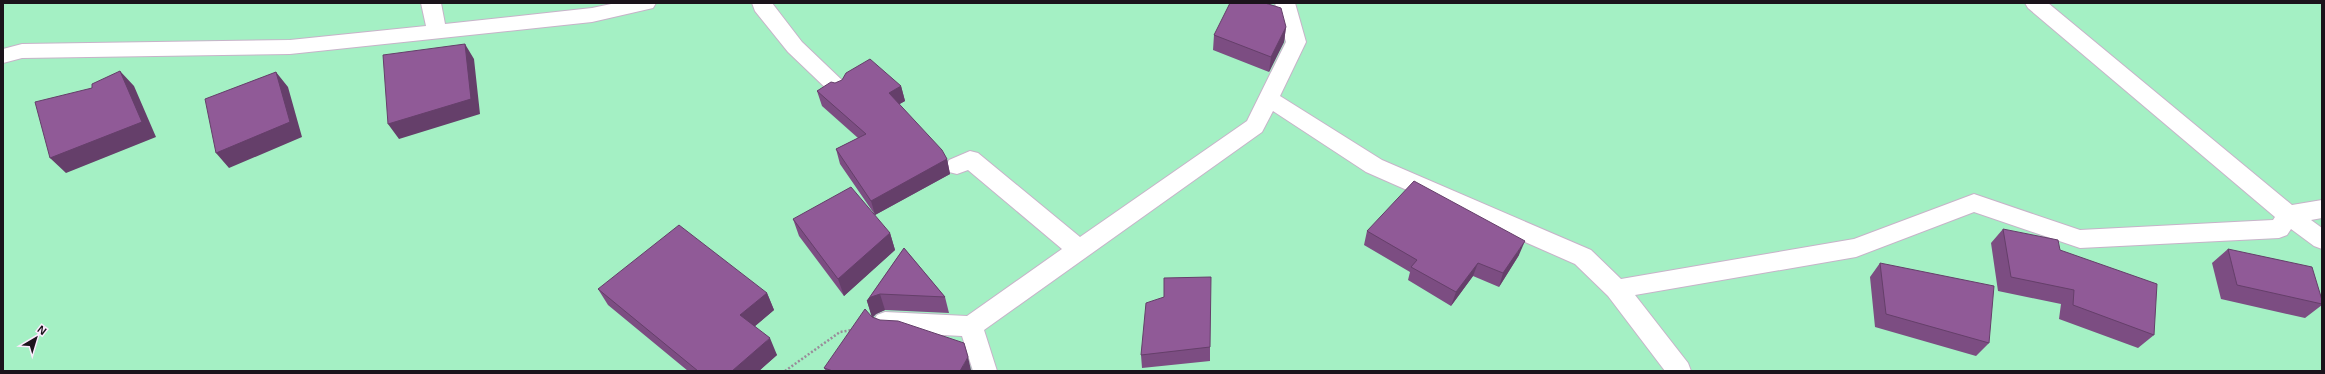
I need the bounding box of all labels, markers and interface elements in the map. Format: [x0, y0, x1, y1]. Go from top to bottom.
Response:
north arrow [16, 318, 56, 358]
text: N [35, 323, 49, 337]

